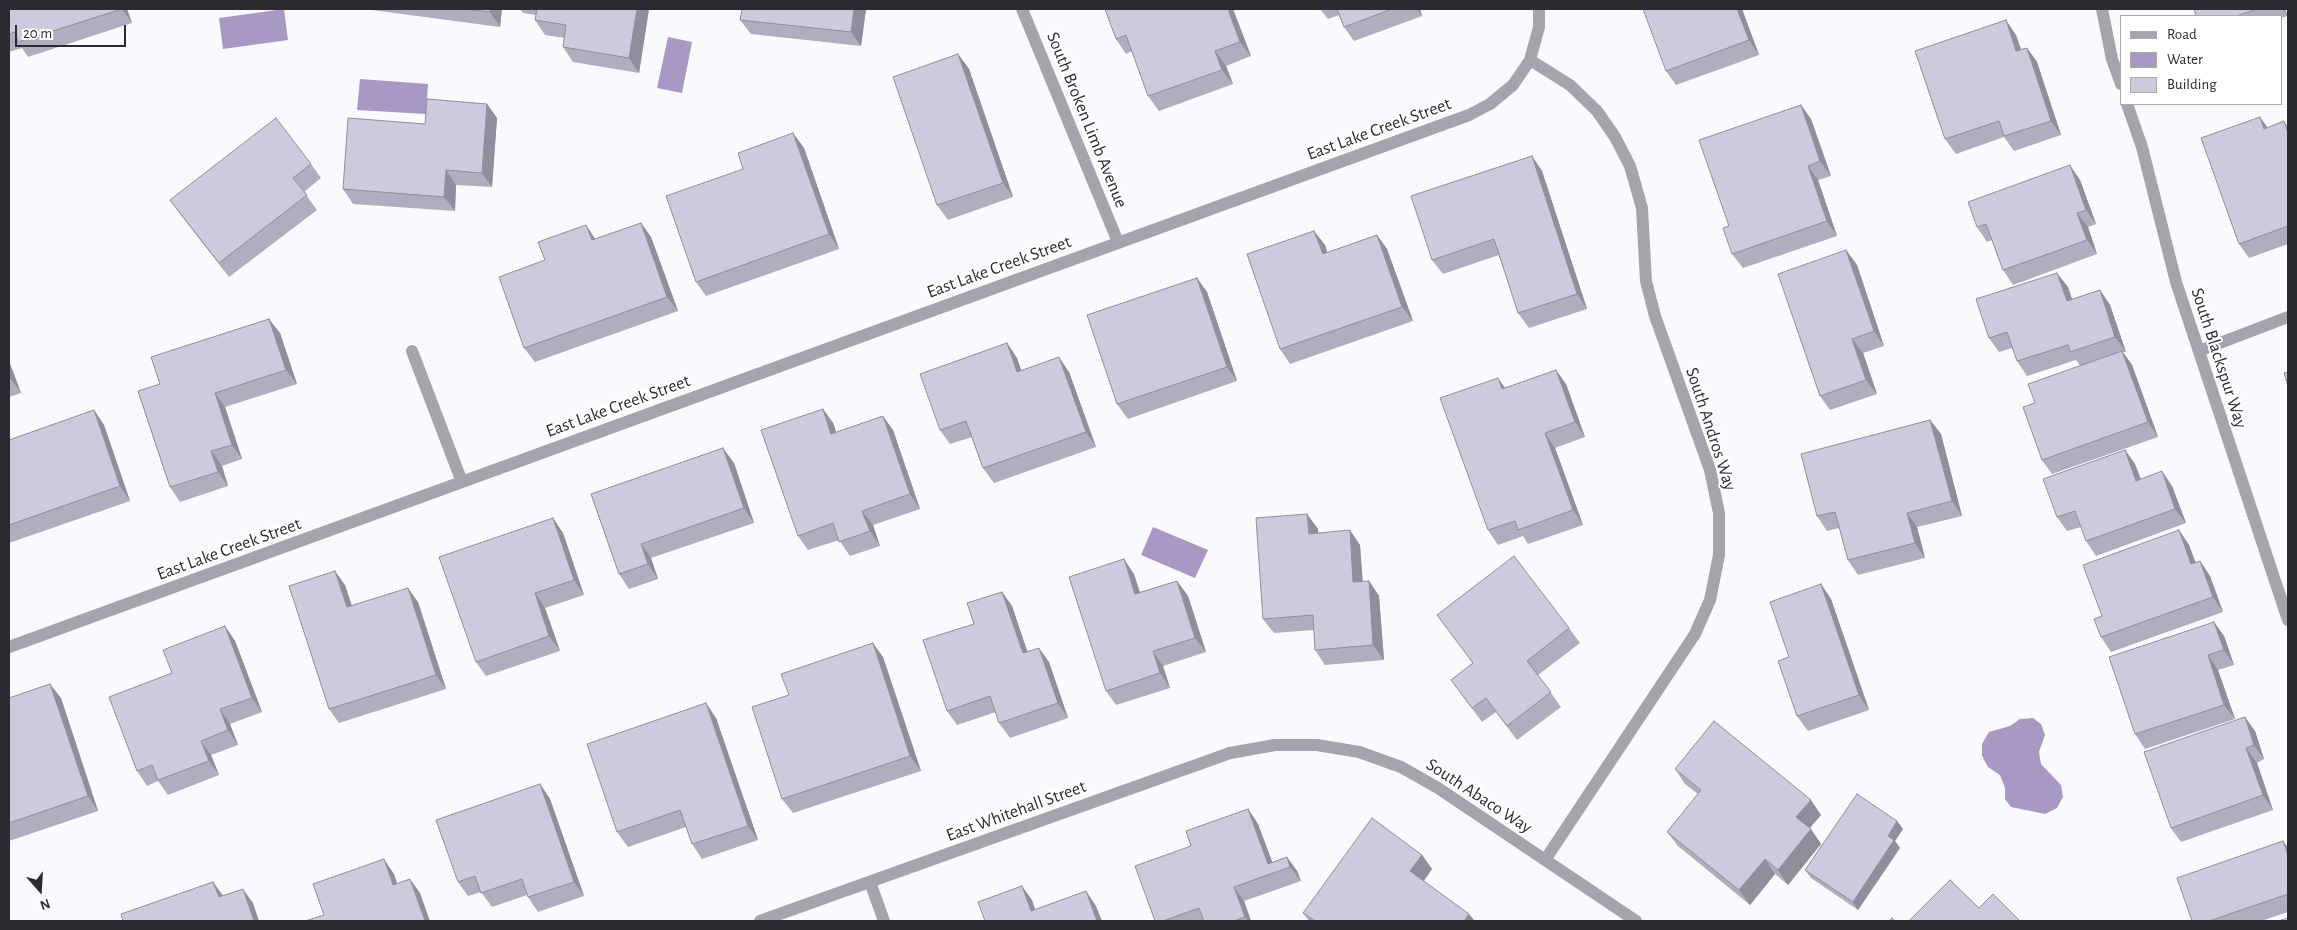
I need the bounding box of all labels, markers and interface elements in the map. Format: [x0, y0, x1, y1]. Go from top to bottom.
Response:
scale bar [18, 15, 129, 47]
legend [2120, 15, 2282, 105]
text: 20 m [23, 26, 52, 41]
text: Road [2167, 27, 2197, 42]
street label: South Broken Limb Avenue [1042, 29, 1132, 211]
text: Water [2167, 52, 2203, 67]
text: Building [2167, 77, 2217, 92]
street label: East Lake Creek Street [1304, 93, 1454, 165]
street label: East Lake Creek Street [924, 231, 1074, 303]
street label: South Blackspur Way [2186, 285, 2252, 431]
street label: South Andros Way [1681, 365, 1741, 493]
street label: East Lake Creek Street [543, 370, 693, 442]
street label: East Lake Creek Street [154, 513, 304, 585]
street label: South Abaco Way [1422, 754, 1536, 838]
street label: East Whitehall Street [943, 776, 1089, 846]
north arrow [15, 865, 65, 915]
text: N [38, 896, 52, 912]

